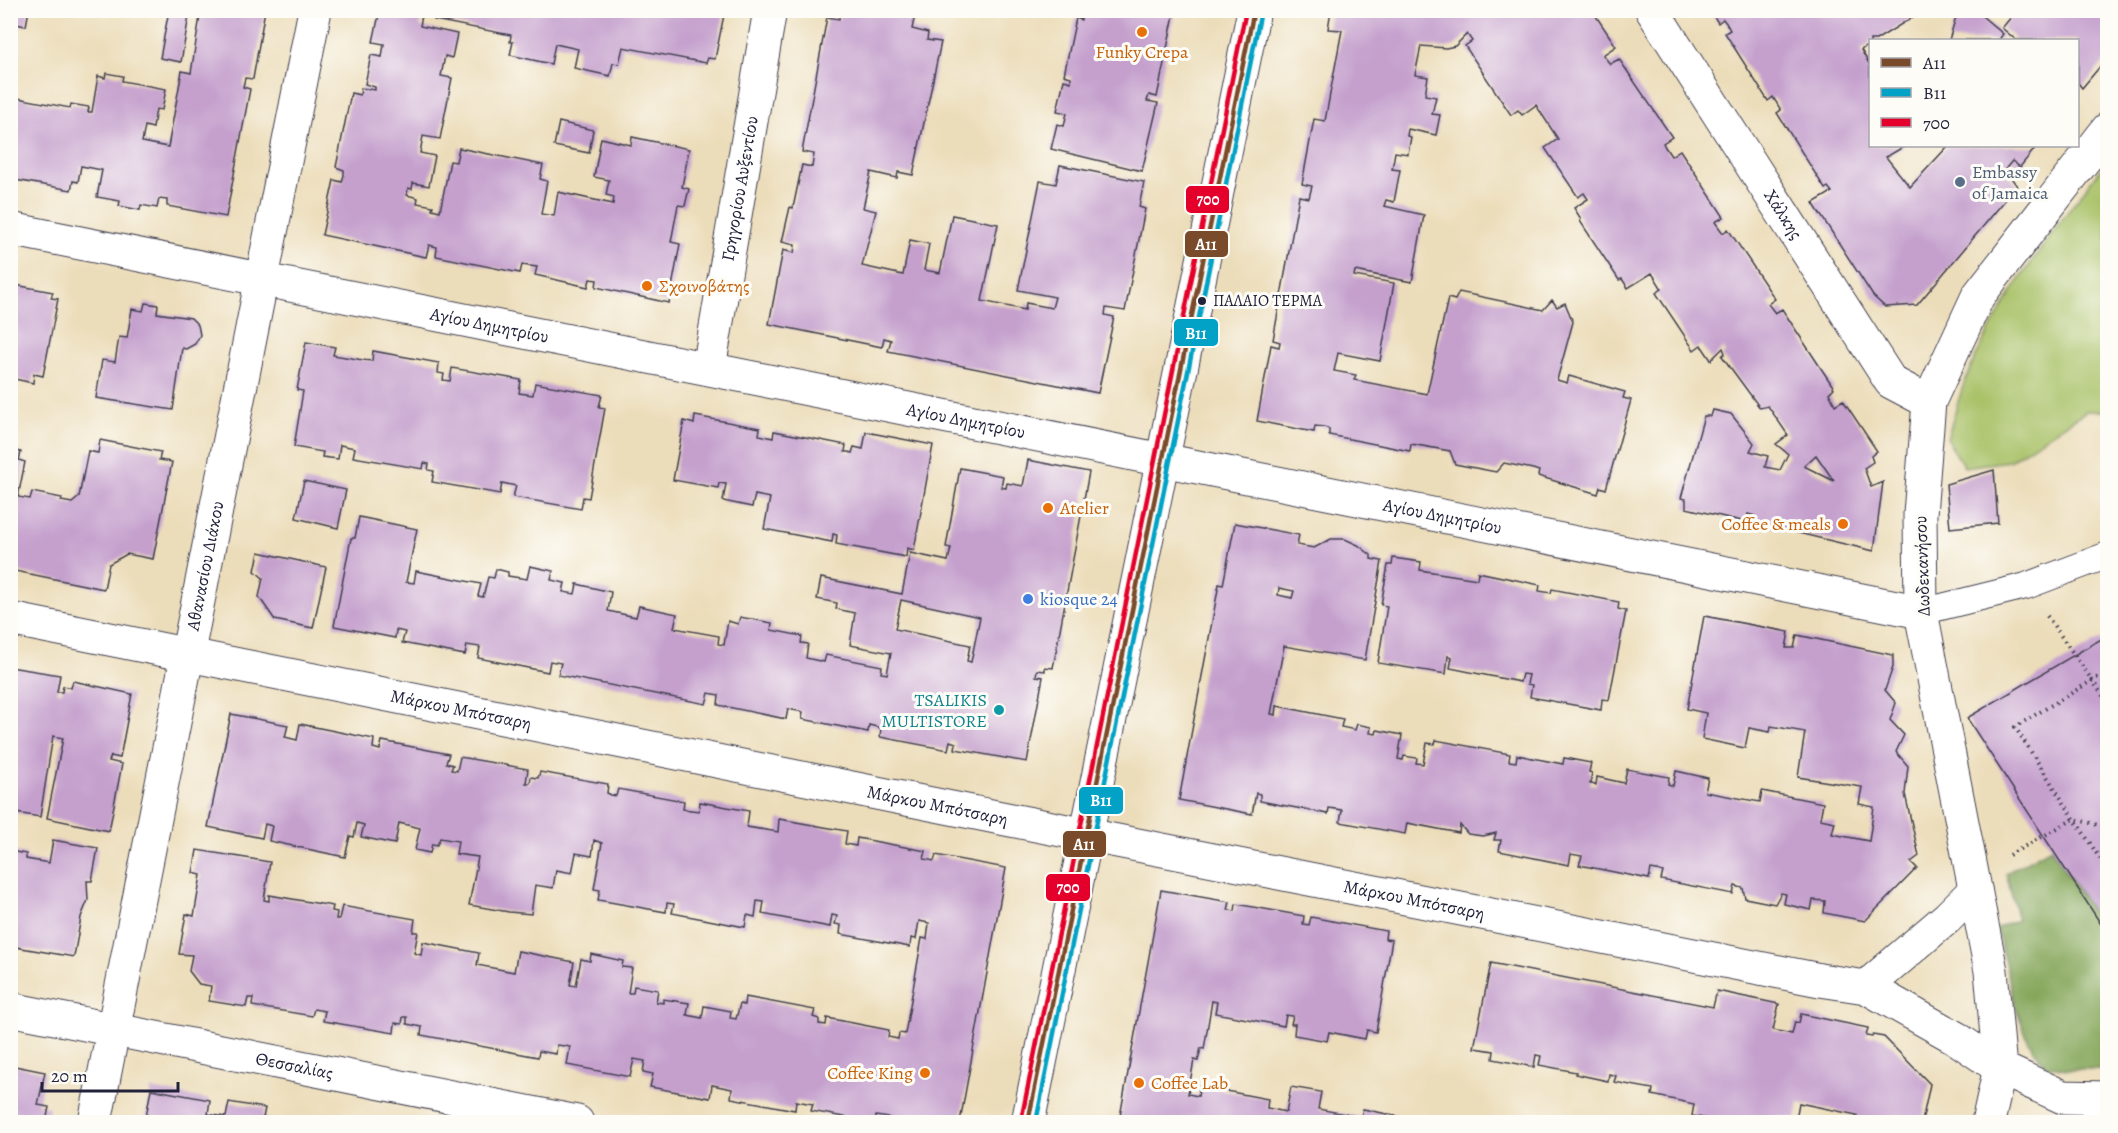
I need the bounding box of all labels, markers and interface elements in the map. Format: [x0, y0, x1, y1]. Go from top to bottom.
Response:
marker: Funky Crepa [1135, 25, 1149, 39]
legend [1869, 39, 2079, 147]
place label: Funky Crepa [1096, 40, 1189, 64]
text: Α11 [1922, 51, 1946, 75]
text: Β11 [1923, 81, 1946, 105]
text: 700 [1923, 111, 1950, 135]
street label: Γρηγορίου Αυξεντίου [715, 114, 764, 263]
place label: Embassy of Jamaica [1972, 160, 2049, 205]
marker: Embassy of Jamaica [1953, 175, 1967, 189]
line badge: 700 [1185, 185, 1230, 214]
street label: Χάλκης [1758, 185, 1808, 244]
text: 700 [1197, 189, 1219, 211]
line badge: Α11 [1184, 230, 1229, 258]
text: Α11 [1194, 234, 1217, 256]
place label: Σχοινοβάτης [659, 274, 750, 298]
marker: Σχοινοβάτης [640, 279, 654, 293]
place label: ΠΑΛΑΙΟ ΤΕΡΜΑ [1213, 290, 1323, 312]
marker: ΠΑΛΑΙΟ ΤΕΡΜΑ [1196, 295, 1208, 307]
street label: Αγίου Δημητρίου [427, 301, 551, 349]
line badge: Β11 [1173, 318, 1219, 347]
text: Β11 [1185, 323, 1207, 345]
street label: Αγίου Δημητρίου [904, 397, 1027, 444]
street label: Αγίου Δημητρίου [1380, 492, 1504, 540]
place label: Atelier [1059, 496, 1109, 520]
street label: Αθανασίου Διάκου [180, 499, 230, 634]
marker: Atelier [1041, 501, 1055, 515]
place label: Coffee & meals [1721, 512, 1831, 536]
street label: Δωδεκανήσου [1908, 515, 1936, 617]
marker: Coffee & meals [1836, 517, 1850, 531]
place label: kiosque 24 [1040, 587, 1118, 611]
marker: kiosque 24 [1021, 592, 1035, 606]
street label: Μάρκου Μπότσαρη [388, 684, 534, 735]
place label: TSALIKIS MULTISTORE [882, 688, 987, 733]
marker: TSALIKIS MULTISTORE [992, 703, 1006, 717]
street label: Μάρκου Μπότσαρη [865, 779, 1010, 831]
line badge: Β11 [1078, 786, 1124, 815]
text: Β11 [1090, 790, 1112, 812]
line badge: Α11 [1062, 830, 1107, 858]
text: Α11 [1072, 834, 1095, 856]
line badge: 700 [1045, 873, 1091, 902]
street label: Μάρκου Μπότσαρη [1341, 874, 1487, 925]
text: 700 [1057, 877, 1079, 899]
street label: Θεσσαλίας [254, 1046, 335, 1085]
scale bar [42, 1055, 178, 1093]
place label: Coffee King [827, 1061, 913, 1085]
text: 20 m [51, 1064, 88, 1088]
marker: Coffee King [918, 1066, 932, 1080]
place label: Coffee Lab [1151, 1071, 1228, 1095]
marker: Coffee Lab [1132, 1076, 1146, 1090]

